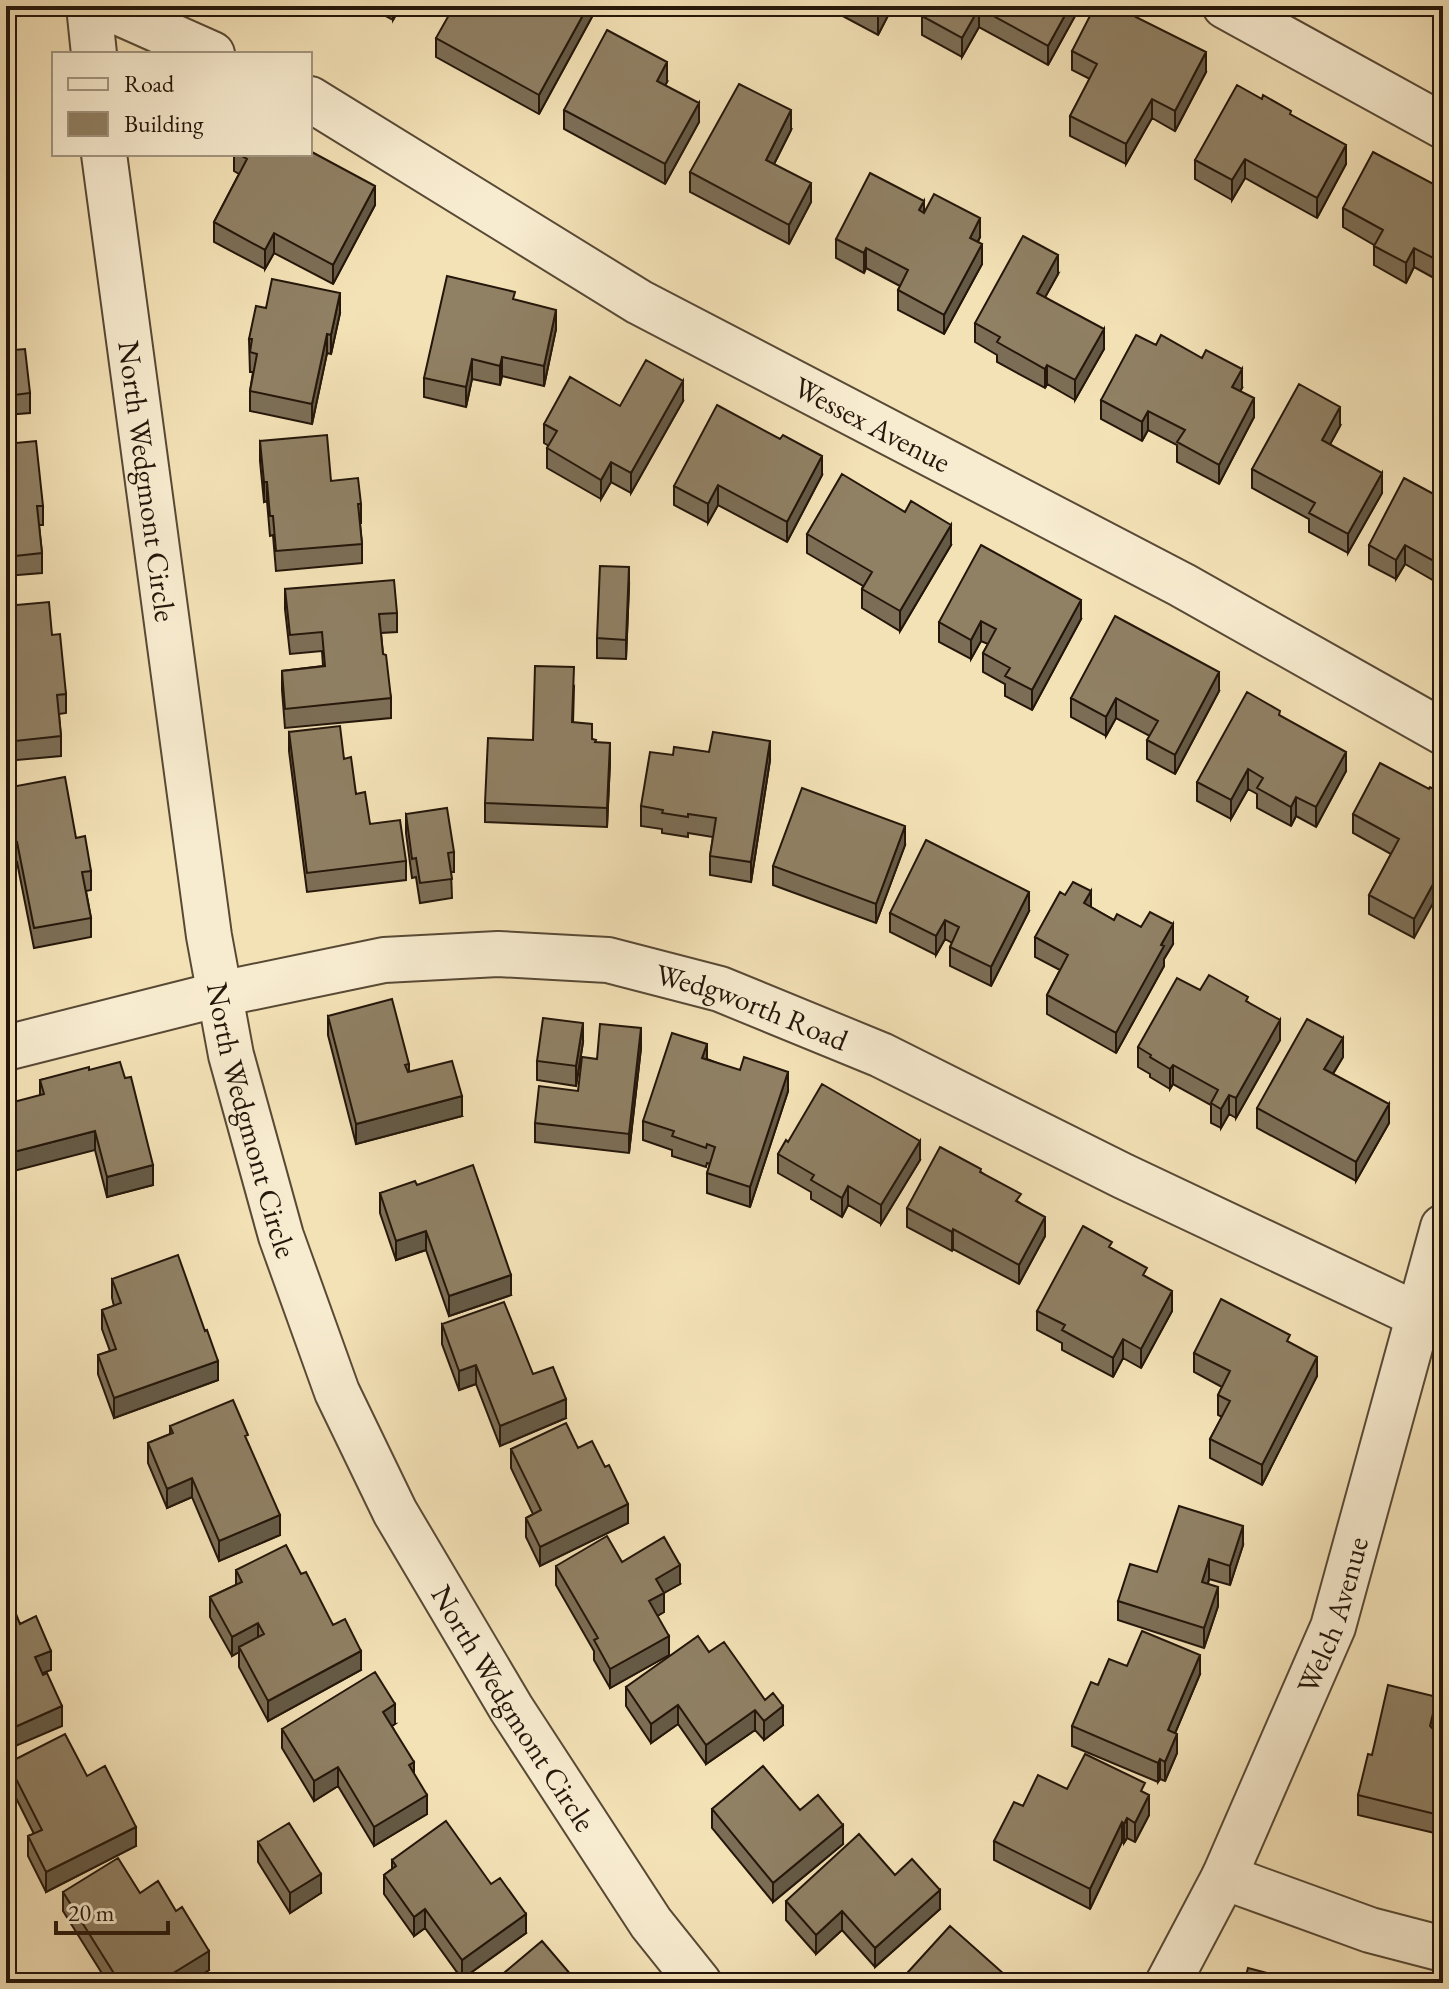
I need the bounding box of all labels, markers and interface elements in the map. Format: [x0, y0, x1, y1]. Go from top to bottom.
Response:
legend [52, 52, 312, 156]
text: Road [124, 68, 175, 99]
text: Building [124, 108, 204, 139]
street label: North Wedgmont Circle [110, 338, 186, 624]
street label: Wessex Avenue [787, 367, 958, 481]
street label: Wedgworth Road [652, 954, 855, 1059]
street label: North Wedgmont Circle [198, 979, 307, 1263]
street label: Welch Avenue [1287, 1532, 1376, 1699]
street label: North Wedgmont Circle [423, 1578, 605, 1838]
scale bar [56, 1885, 168, 1935]
text: 20 m [68, 1897, 115, 1928]

